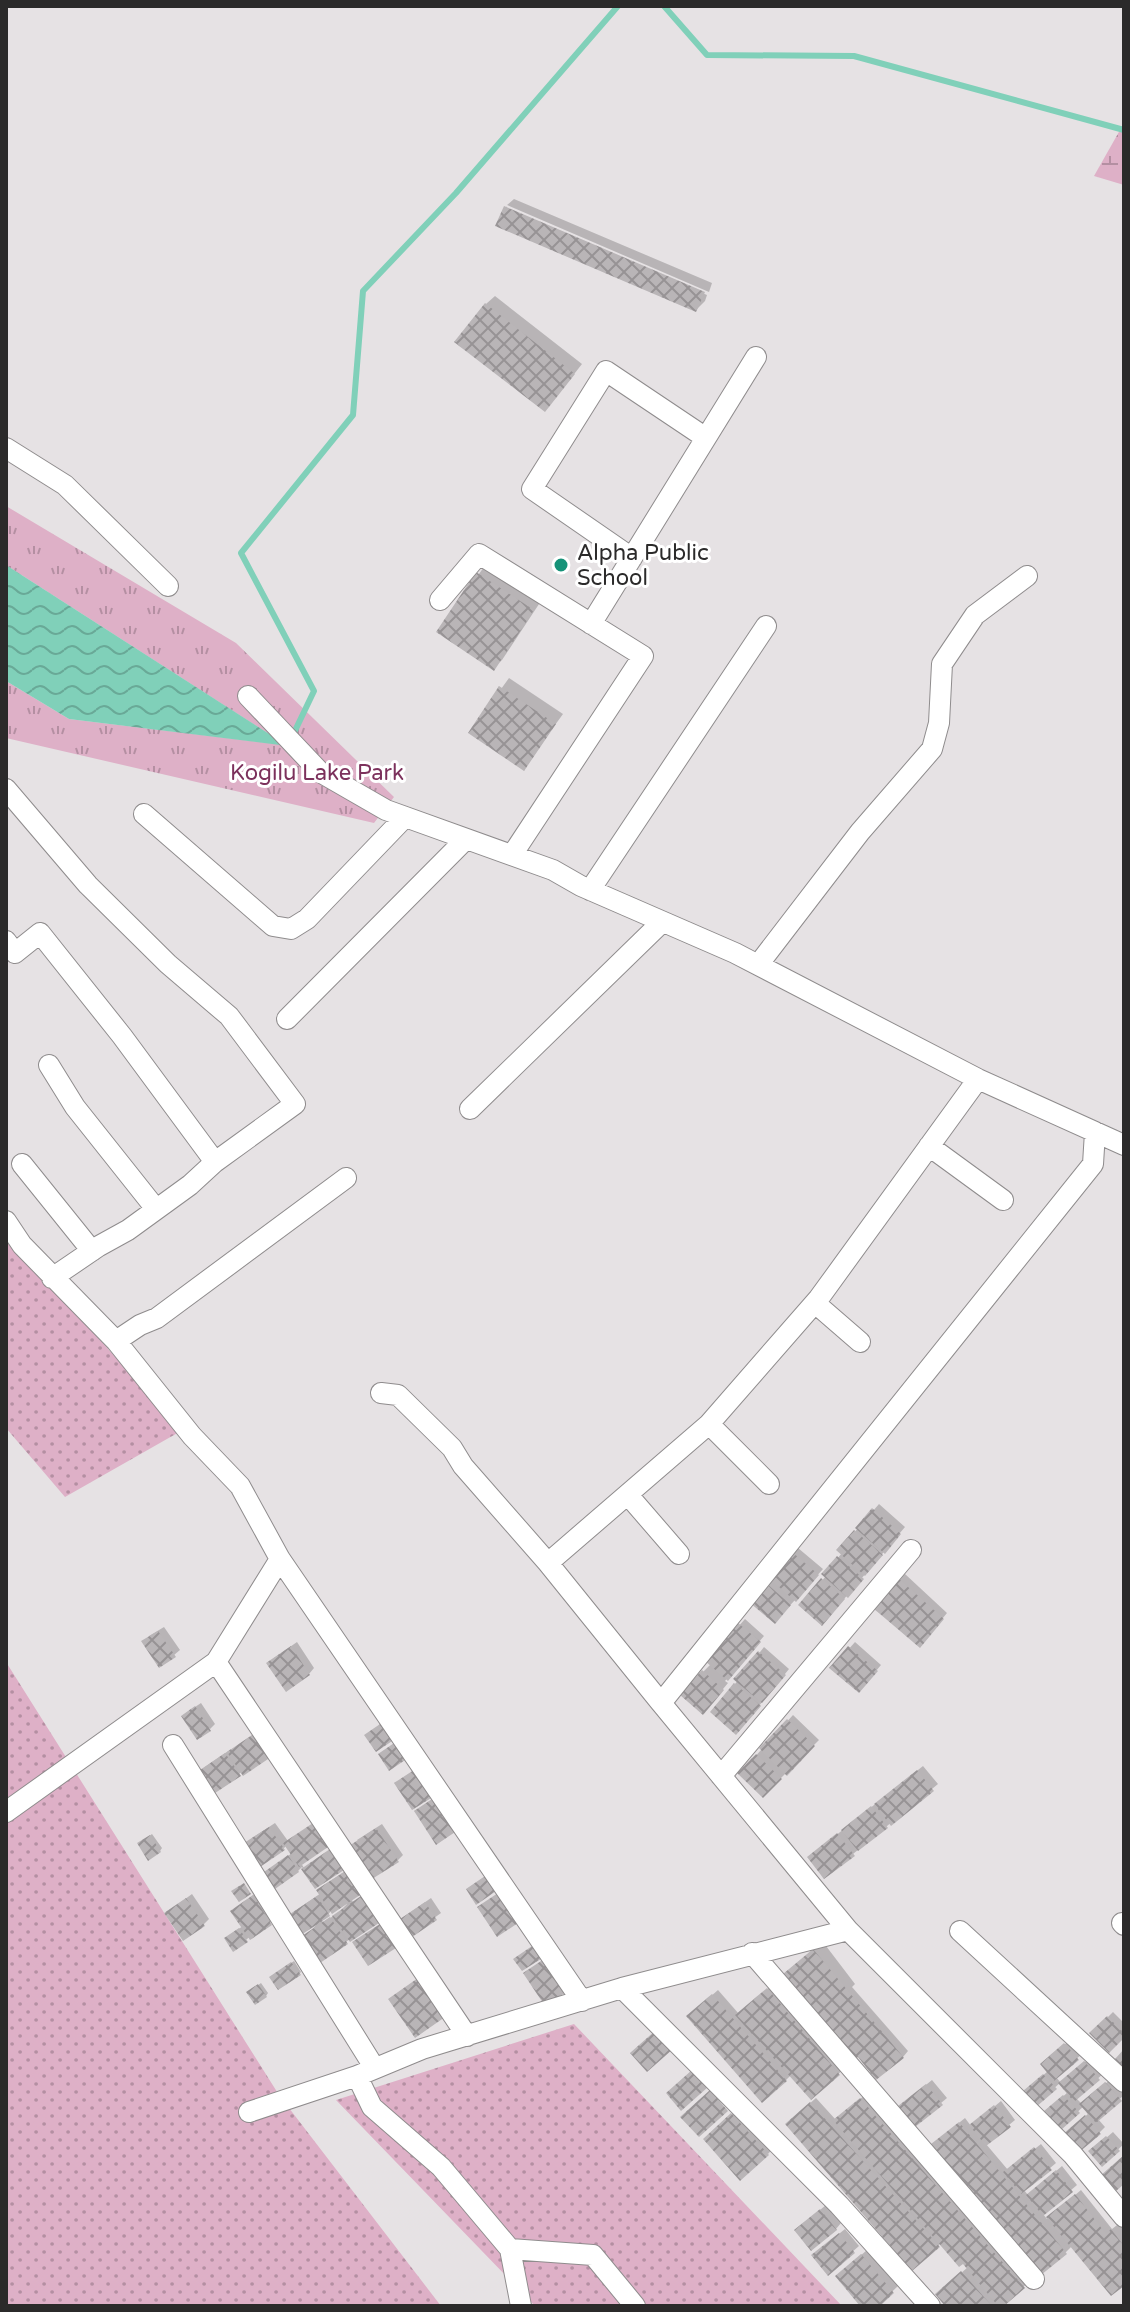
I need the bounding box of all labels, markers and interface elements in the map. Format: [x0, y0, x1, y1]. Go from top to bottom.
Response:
place label: Alpha Public School [577, 540, 709, 591]
marker: Alpha Public School [552, 556, 570, 574]
park label: Kogilu Lake Park [230, 760, 404, 786]

